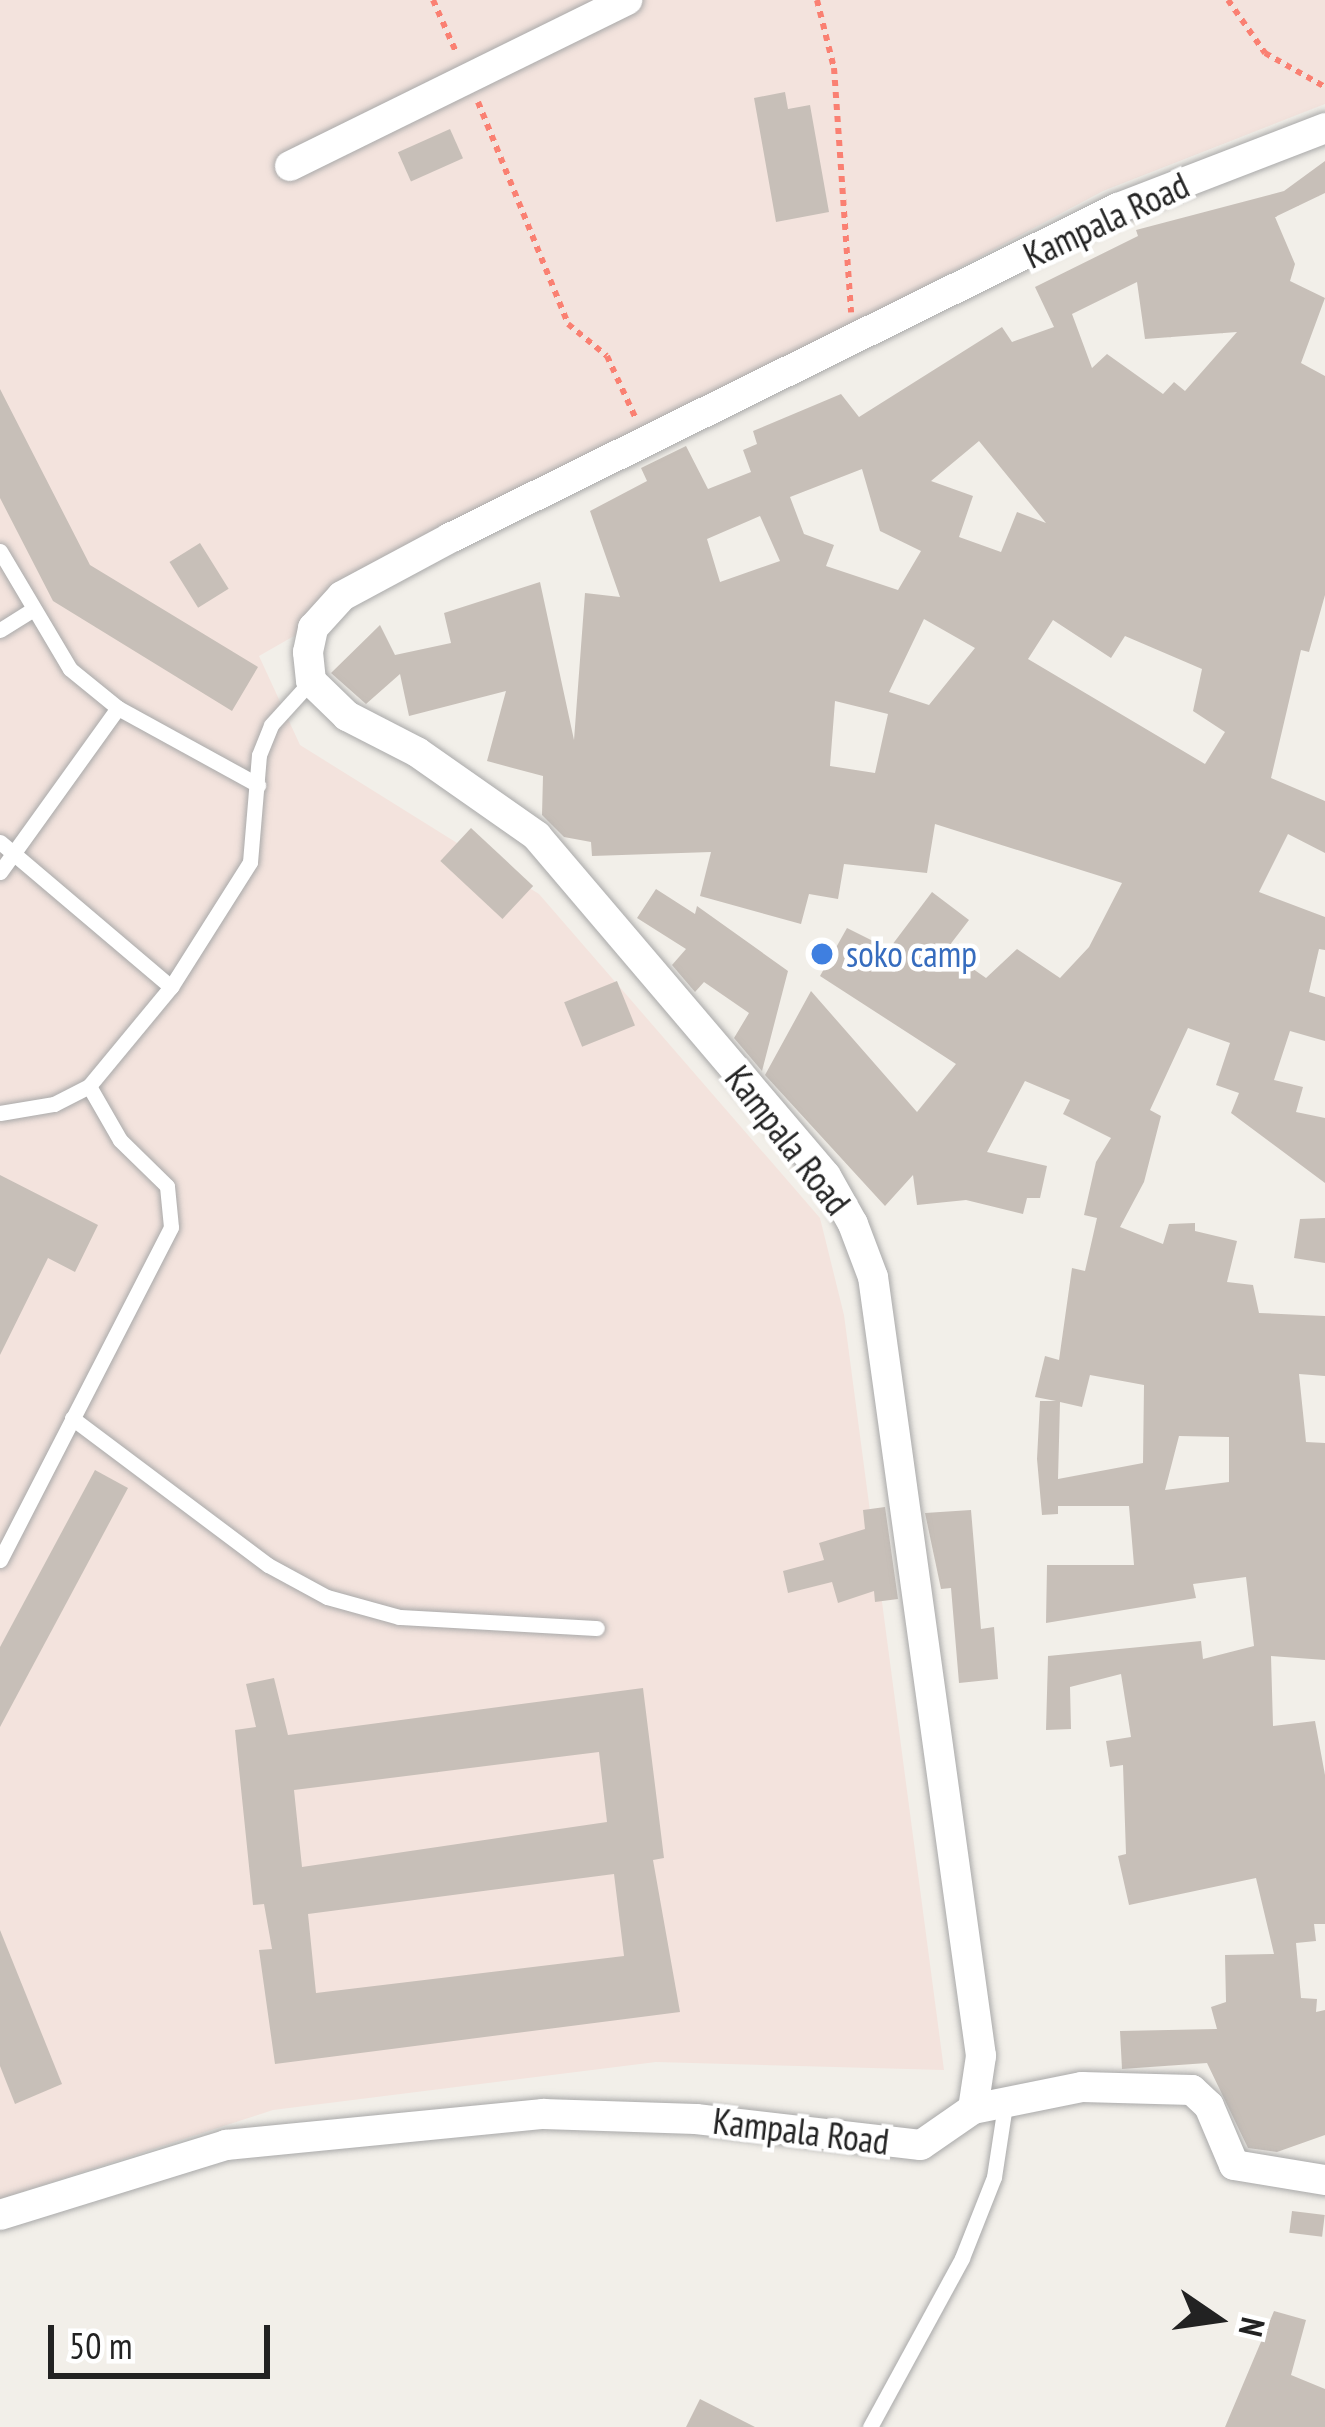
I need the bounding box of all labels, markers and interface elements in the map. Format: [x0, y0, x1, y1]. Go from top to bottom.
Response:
street label: Kampala Road [1017, 163, 1195, 277]
place label: soko camp [846, 932, 977, 976]
marker: soko camp [809, 941, 835, 967]
street label: Kampala Road [717, 1057, 859, 1223]
street label: Kampala Road [711, 2099, 891, 2163]
north arrow [1157, 2259, 1277, 2379]
scale bar [54, 2301, 276, 2375]
text: N [1230, 2314, 1276, 2341]
text: 50 m [69, 2322, 132, 2369]

